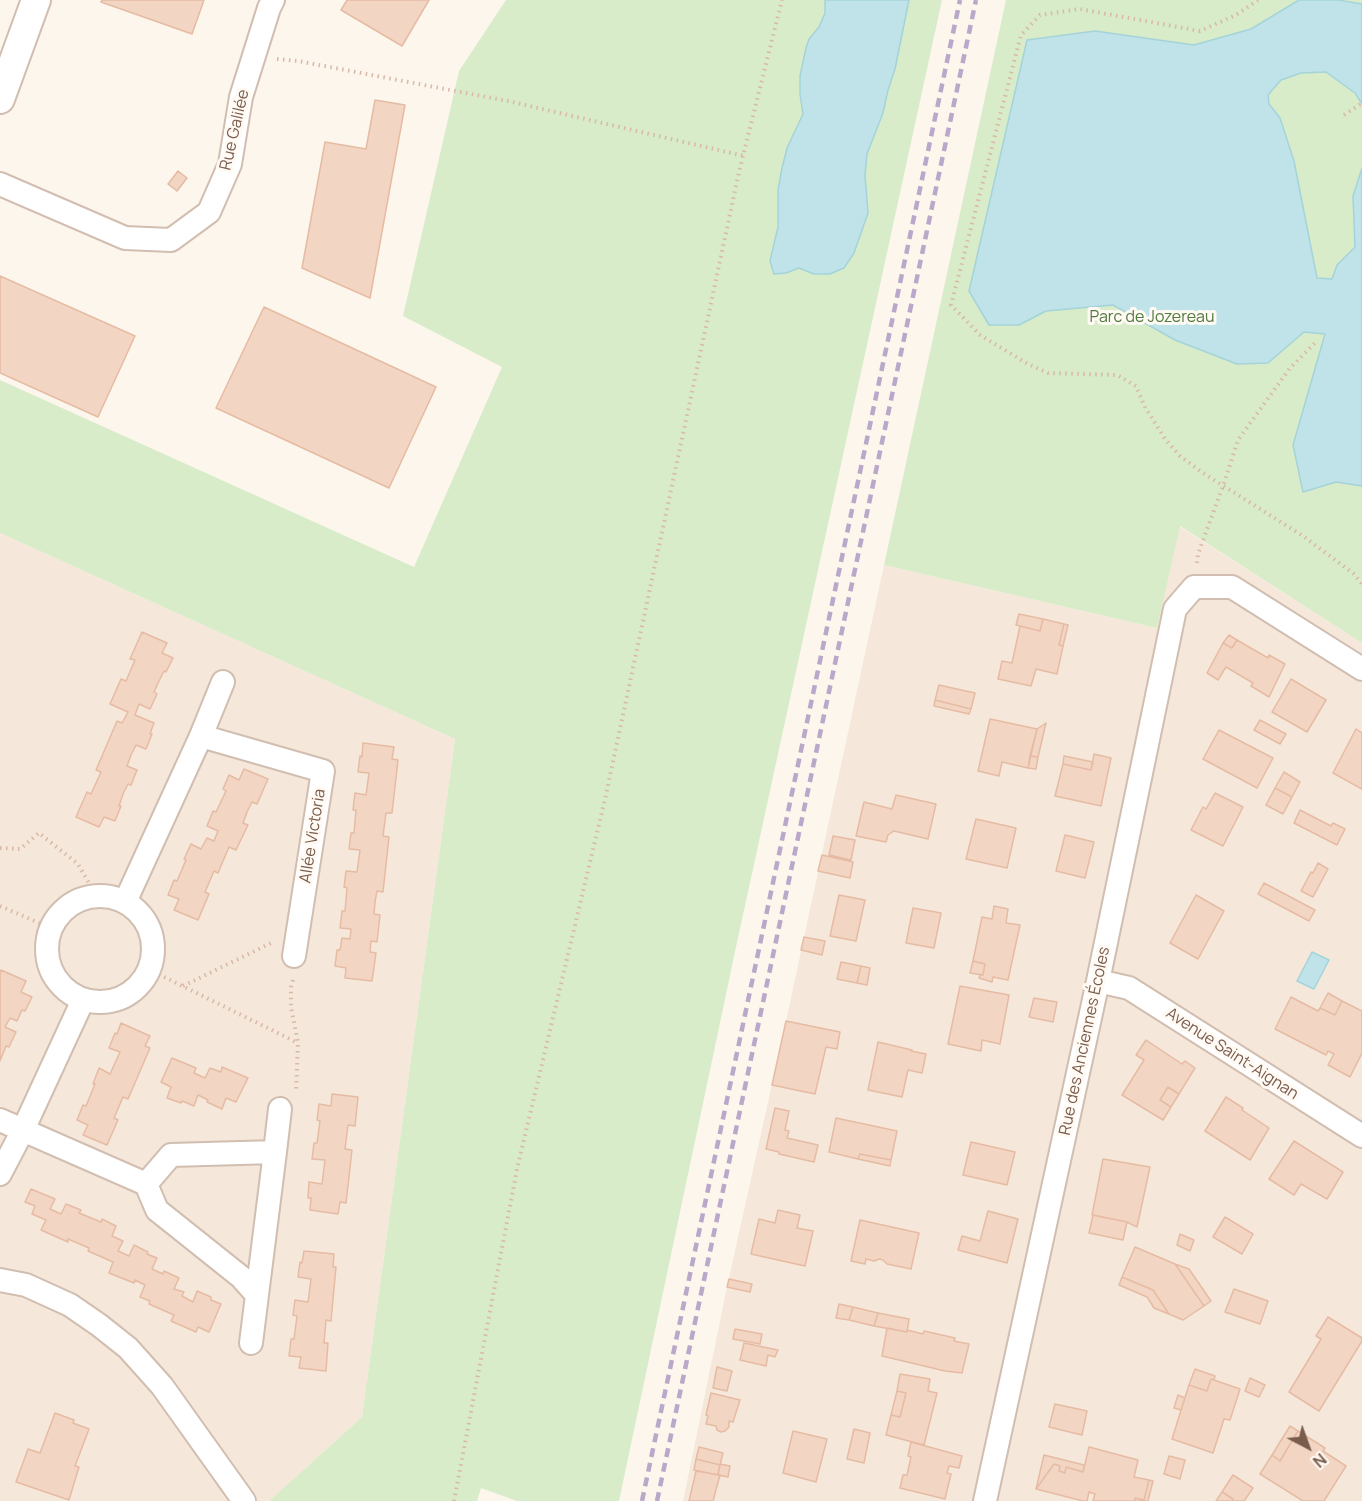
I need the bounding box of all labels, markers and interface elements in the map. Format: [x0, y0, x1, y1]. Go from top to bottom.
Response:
street label: Rue Galilée [216, 88, 254, 172]
park label: Parc de Jozereau [1090, 308, 1214, 328]
street label: Allée Victoria [296, 787, 330, 885]
street label: Rue des Anciennes Écoles [1056, 945, 1114, 1137]
street label: Avenue Saint-Aignan [1162, 1004, 1302, 1104]
north arrow [1278, 1417, 1338, 1477]
text: N [1308, 1449, 1331, 1473]

